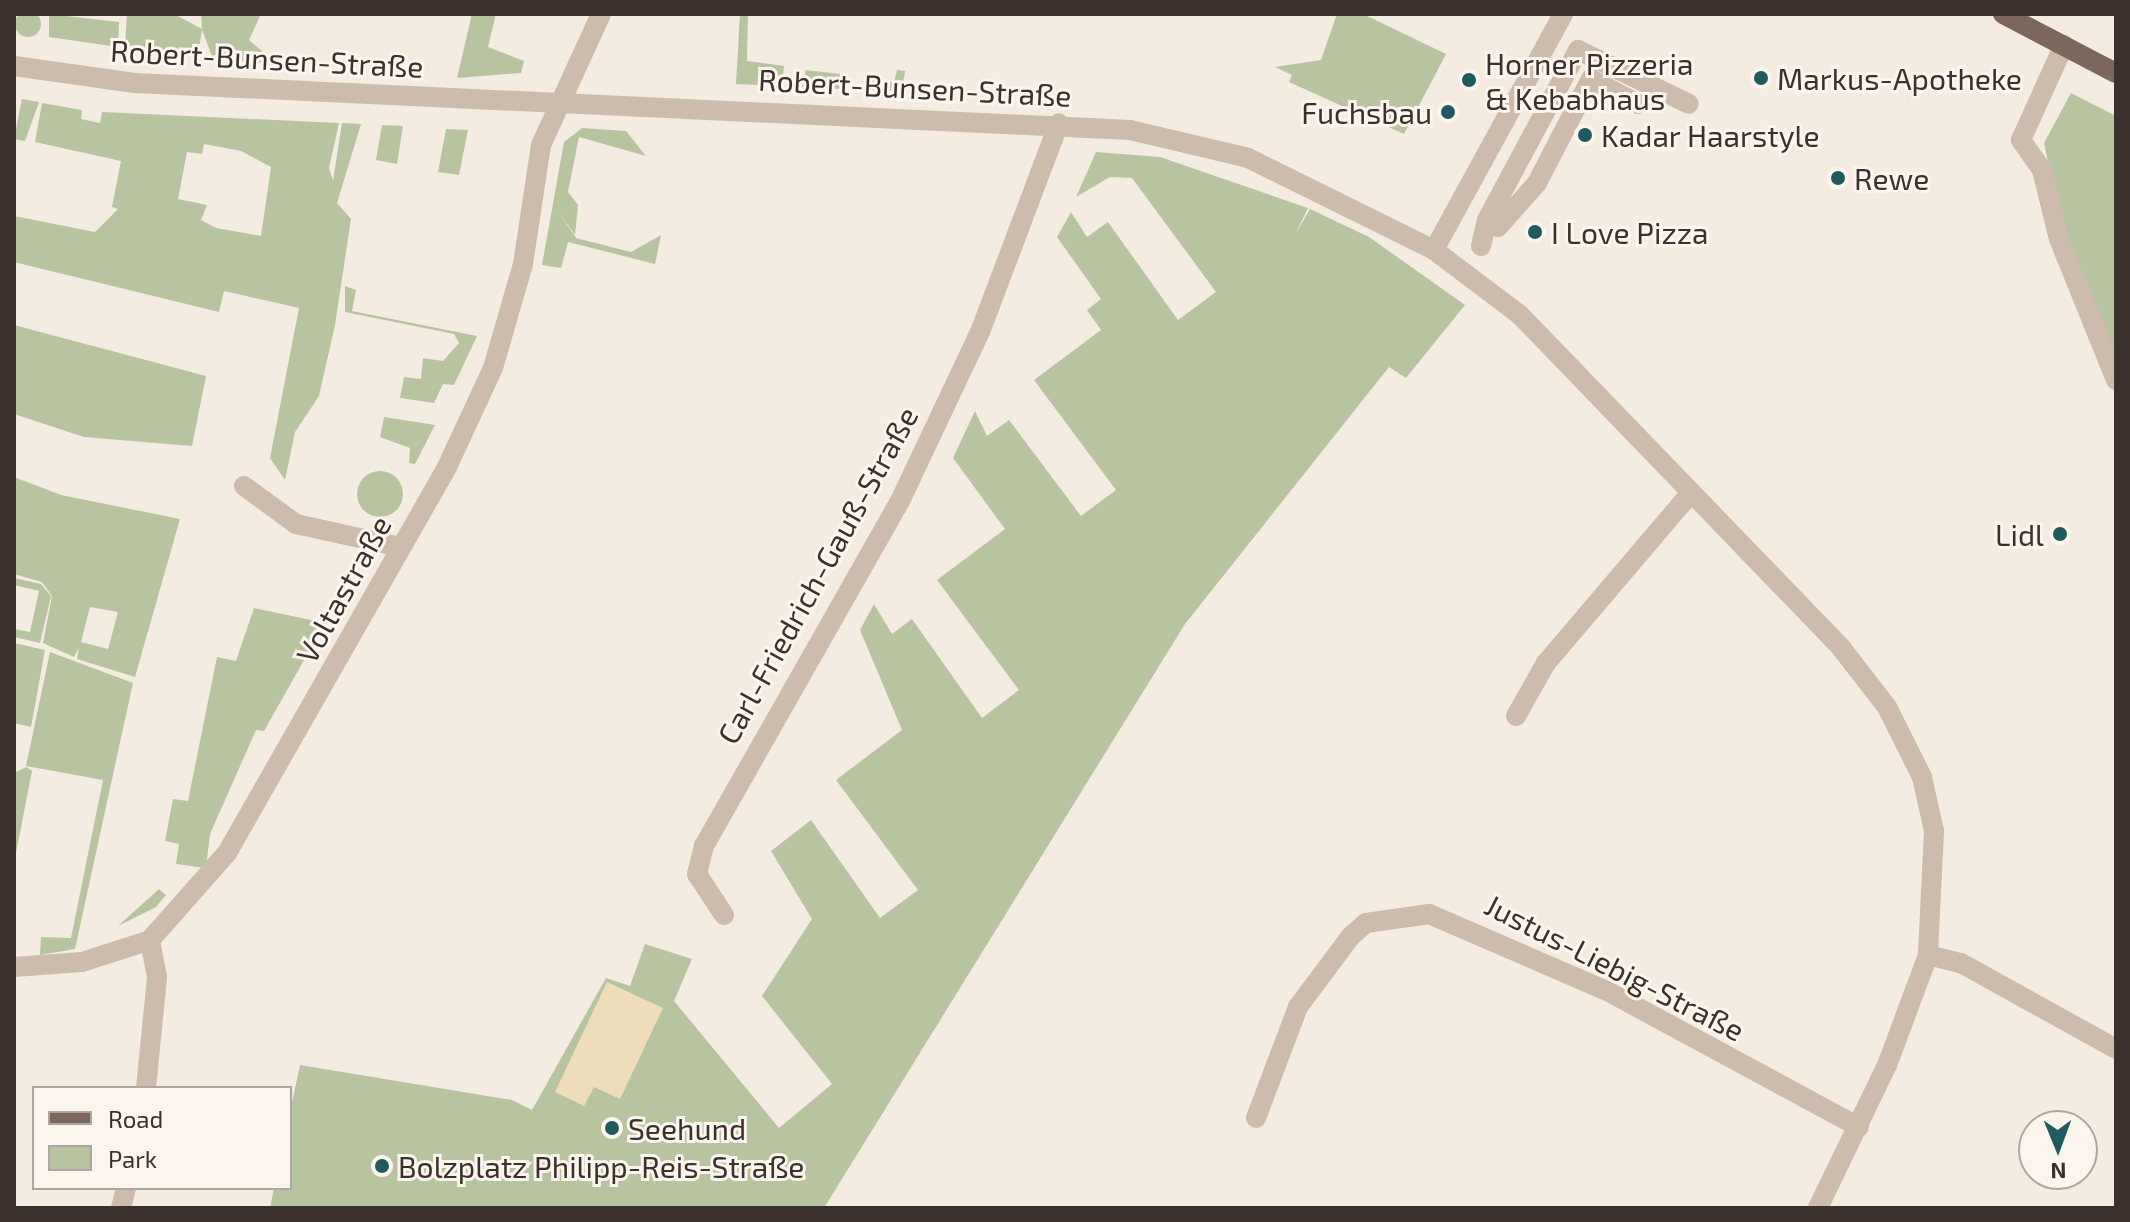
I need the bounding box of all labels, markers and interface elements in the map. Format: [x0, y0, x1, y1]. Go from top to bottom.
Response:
street label: Robert-Bunsen-Straße [110, 32, 424, 84]
place label: Horner Pizzeria & Kebabhaus [1485, 45, 1694, 116]
place label: Markus-Apotheke [1777, 60, 2022, 96]
street label: Robert-Bunsen-Straße [758, 61, 1072, 113]
marker: Markus-Apotheke [1752, 69, 1770, 87]
marker: Horner Pizzeria & Kebabhaus [1460, 71, 1478, 89]
place label: Fuchsbau [1301, 94, 1432, 130]
marker: Fuchsbau [1439, 103, 1457, 121]
place label: Kadar Haarstyle [1601, 117, 1820, 153]
marker: Kadar Haarstyle [1576, 126, 1594, 144]
place label: Rewe [1854, 160, 1929, 196]
marker: Rewe [1829, 169, 1847, 187]
place label: I Love Pizza [1551, 214, 1708, 250]
marker: I Love Pizza [1526, 223, 1544, 241]
street label: Carl-Friedrich-Gauß-Straße [709, 400, 925, 750]
street label: Voltastraße [288, 509, 398, 669]
place label: Lidl [1995, 516, 2044, 552]
marker: Lidl [2051, 525, 2069, 543]
street label: Justus-Liebig-Straße [1479, 886, 1751, 1048]
legend [32, 1086, 292, 1190]
text: Road [108, 1104, 163, 1133]
place label: Seehund [628, 1110, 746, 1146]
north arrow [2018, 1110, 2098, 1190]
marker: Seehund [603, 1119, 621, 1137]
text: Park [108, 1144, 157, 1173]
place label: Bolzplatz Philipp-Reis-Straße [398, 1148, 804, 1184]
marker: Bolzplatz Philipp-Reis-Straße [373, 1157, 391, 1175]
text: N [2050, 1159, 2067, 1185]

